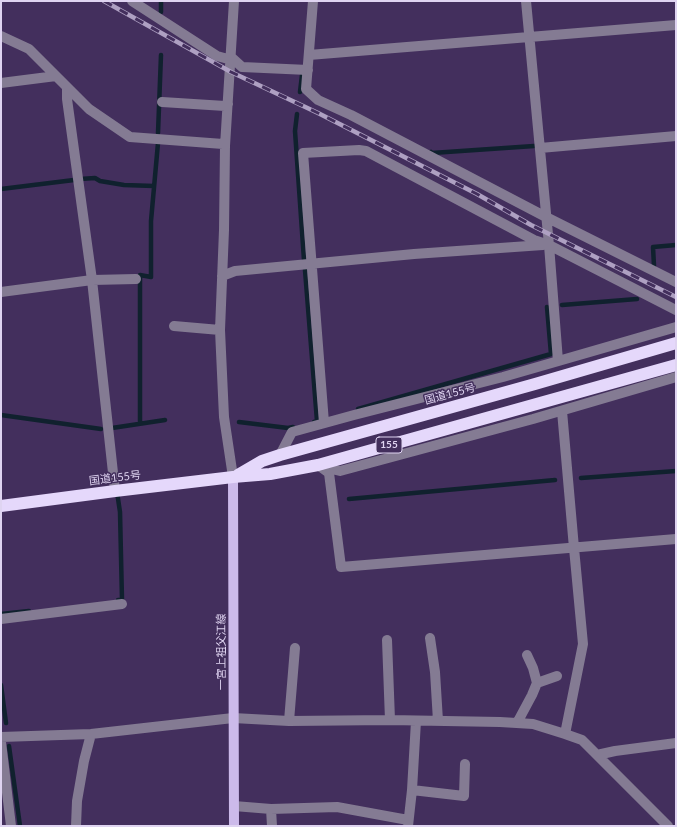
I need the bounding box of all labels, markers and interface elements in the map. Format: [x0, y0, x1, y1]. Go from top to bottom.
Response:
street label: 国道155号 [423, 381, 477, 407]
road number: 155 [376, 437, 402, 453]
street label: 国道155号 [88, 468, 142, 488]
street label: 一宮上祖父江線 [214, 614, 228, 690]

